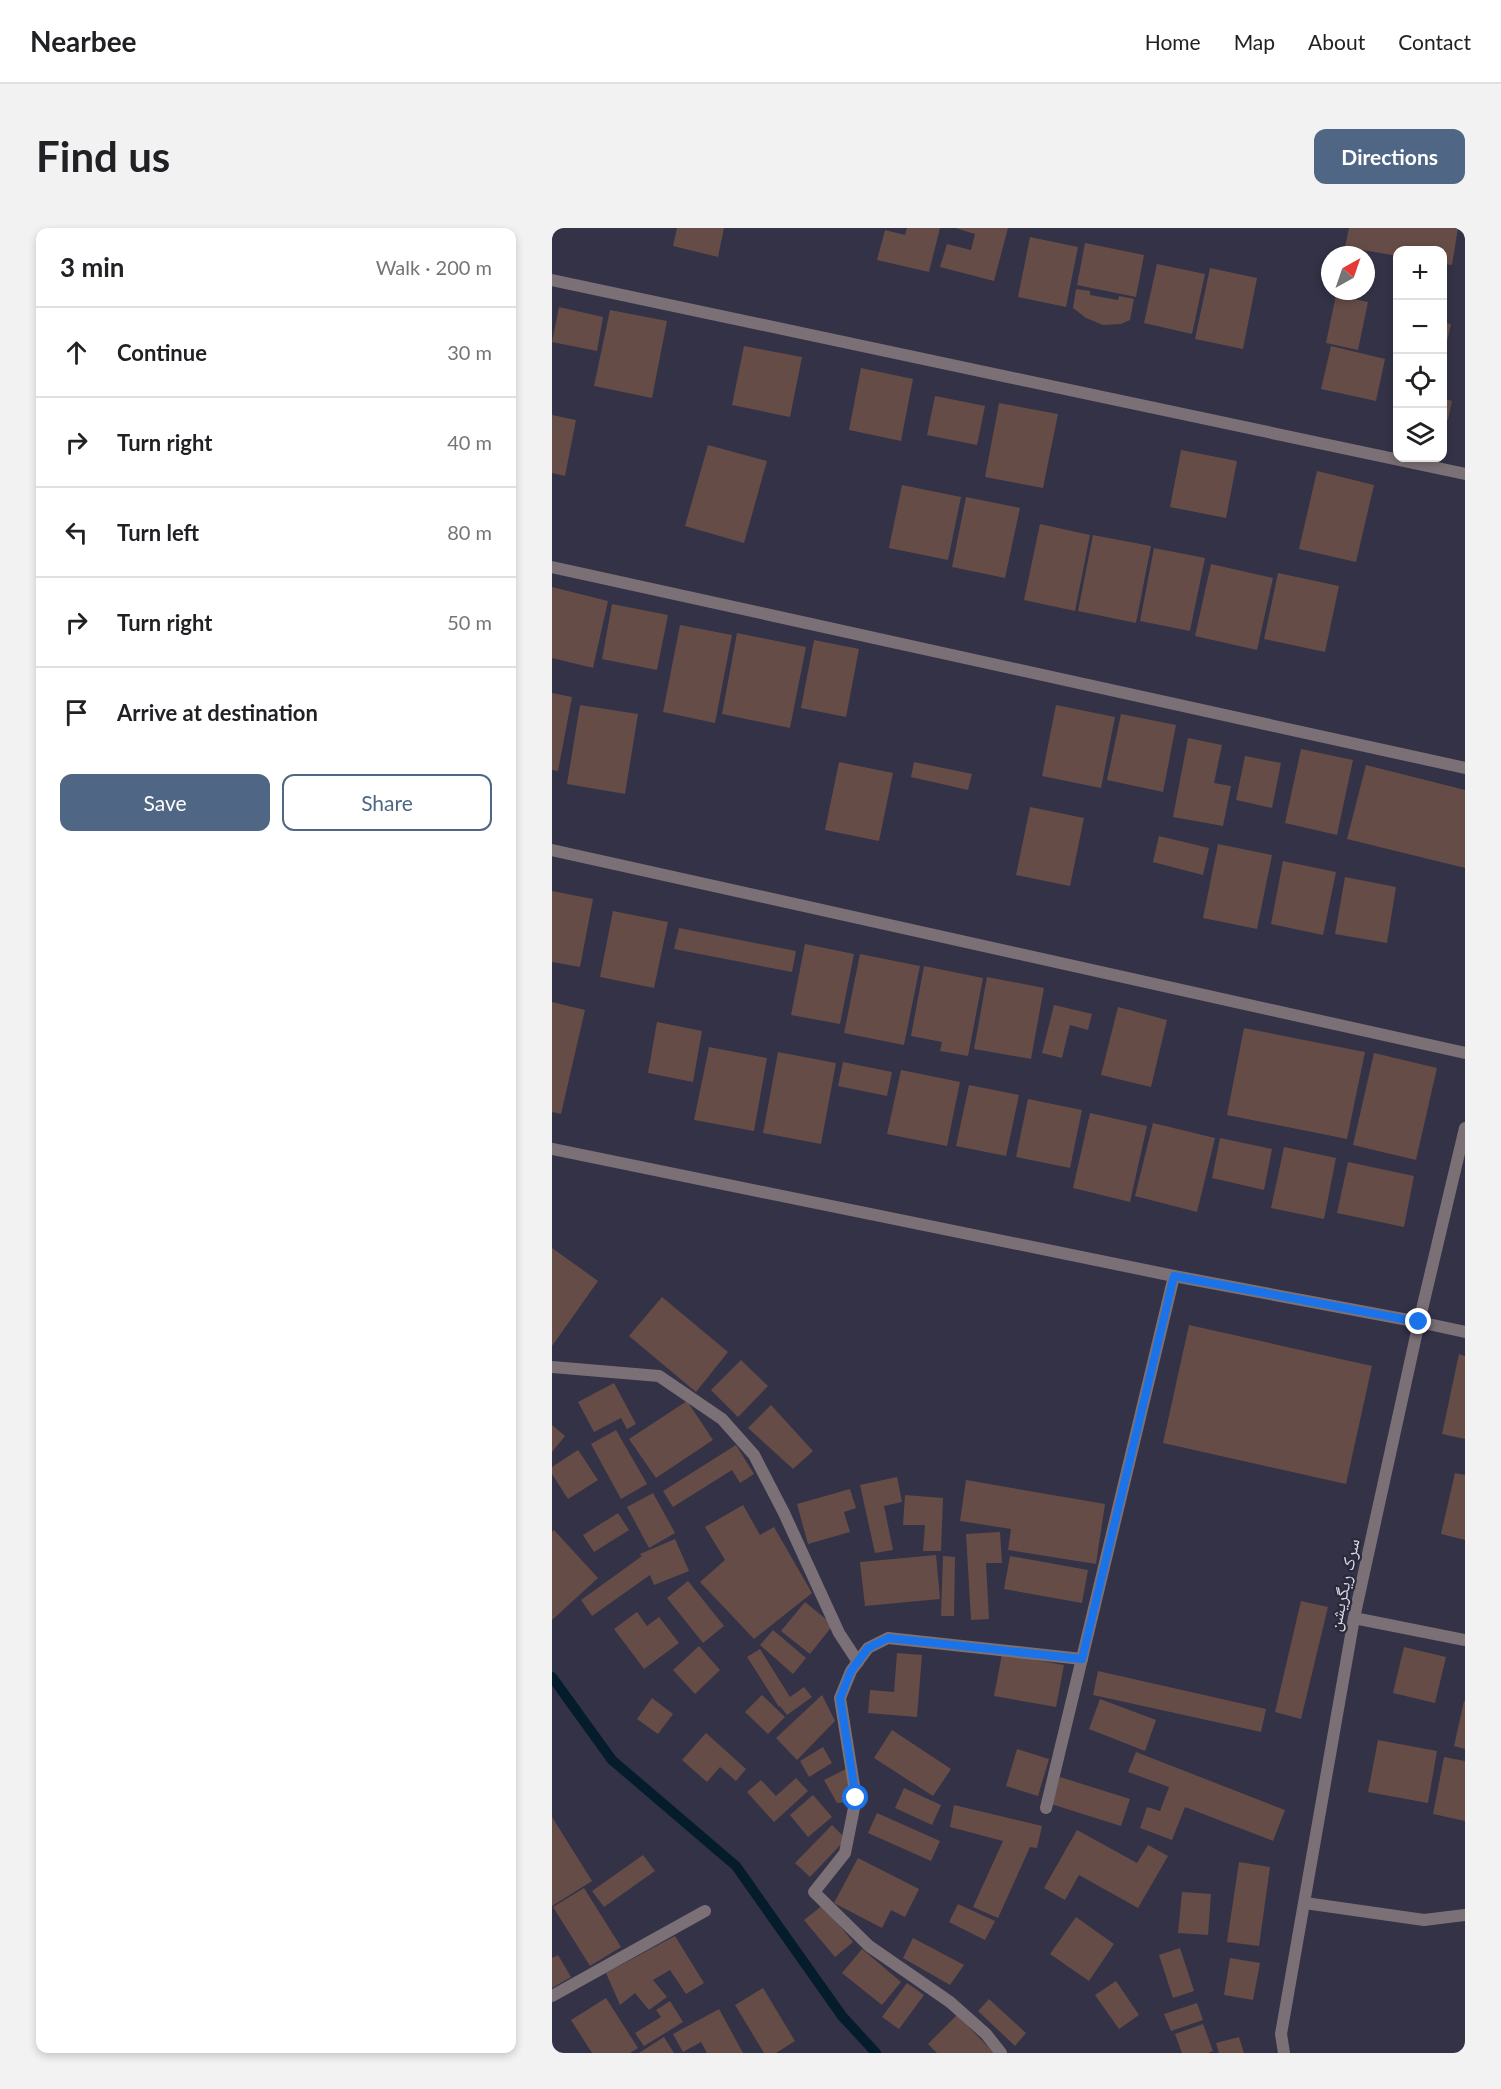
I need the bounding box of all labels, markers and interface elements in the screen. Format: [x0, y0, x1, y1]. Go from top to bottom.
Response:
text: Nearbee [30, 24, 137, 58]
text: Home [1145, 29, 1201, 54]
text: Map [1234, 29, 1275, 54]
text: About [1308, 29, 1365, 54]
text: Contact [1398, 29, 1471, 54]
button: Directions [1314, 129, 1465, 184]
text: Find us [36, 131, 170, 181]
north arrow [1321, 246, 1375, 300]
map controls [1393, 246, 1447, 462]
button: + [1393, 246, 1447, 300]
text: 3 min [60, 251, 124, 283]
text: Walk · 200 m [376, 255, 492, 279]
button: − [1393, 300, 1447, 354]
icon: ahead [60, 336, 93, 369]
text: Continue [117, 339, 207, 366]
text: 30 m [447, 340, 492, 364]
button: locate [1393, 354, 1447, 408]
button: layers [1393, 408, 1447, 462]
icon: right [60, 426, 93, 459]
text: Turn right [117, 429, 212, 456]
text: 40 m [447, 430, 492, 454]
icon: left [60, 516, 93, 549]
text: Turn left [117, 519, 199, 546]
text: 80 m [447, 520, 492, 544]
icon: right [60, 606, 93, 639]
text: Turn right [117, 609, 212, 636]
text: 50 m [447, 610, 492, 634]
icon: arrive [60, 696, 93, 729]
text: Arrive at destination [117, 699, 318, 726]
button: Save [60, 774, 270, 831]
button: Share [282, 774, 492, 831]
route end [1405, 1308, 1431, 1334]
street label: سرک ریگریشن [1322, 1537, 1365, 1633]
route start [842, 1784, 868, 1810]

